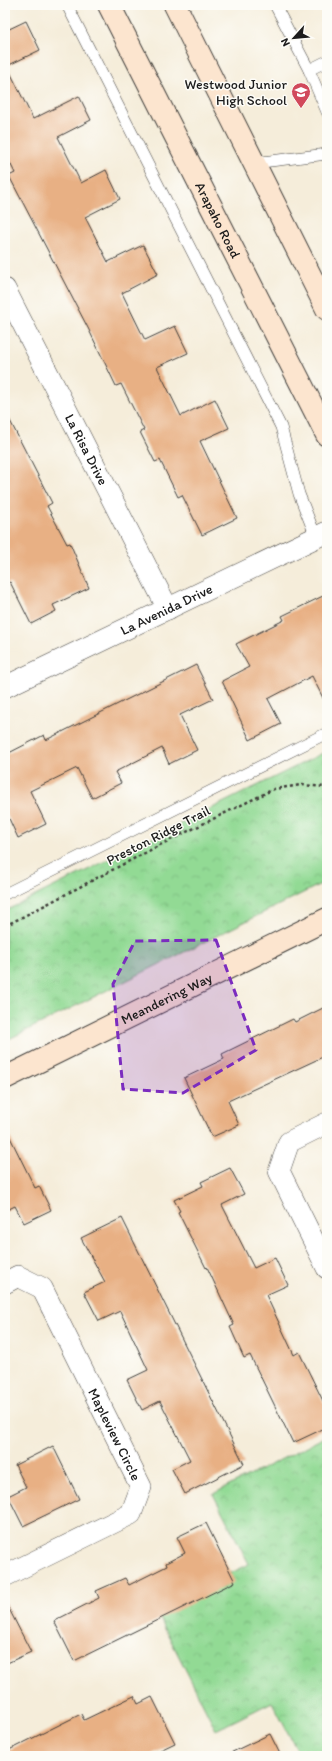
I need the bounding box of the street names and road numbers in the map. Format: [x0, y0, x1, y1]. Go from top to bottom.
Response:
street label: Arapaho Road [191, 179, 244, 262]
street label: La Risa Drive [61, 411, 112, 488]
street label: La Avenida Drive [118, 580, 216, 639]
street label: Preston Ridge Trail [103, 802, 213, 869]
street label: Meandering Way [118, 969, 215, 1028]
street label: Mapleview Circle [84, 1386, 145, 1484]

